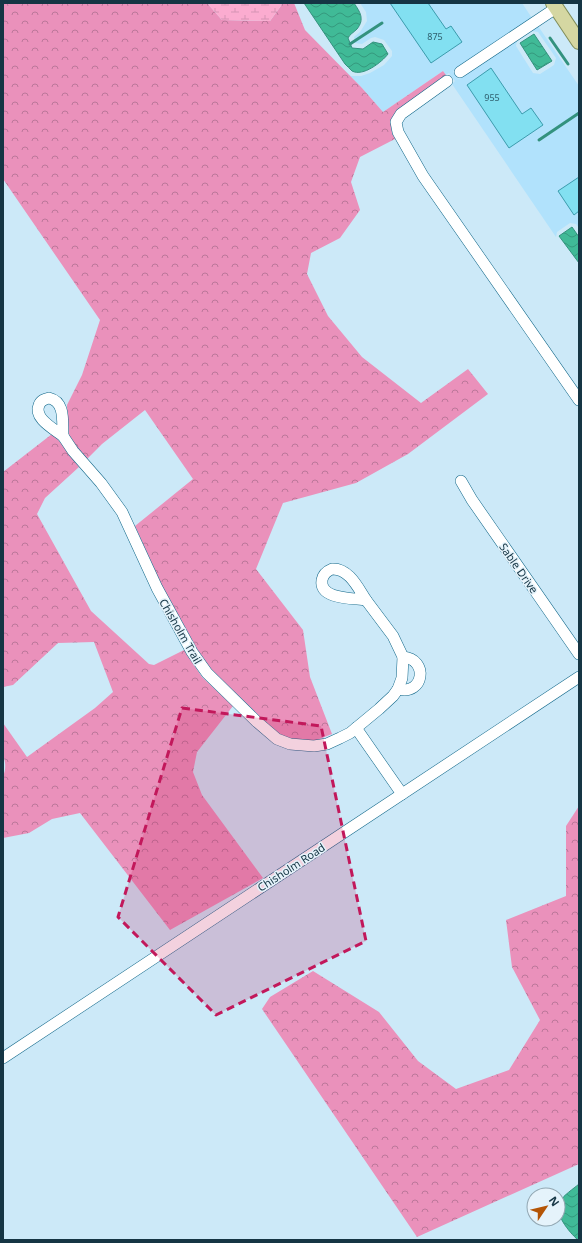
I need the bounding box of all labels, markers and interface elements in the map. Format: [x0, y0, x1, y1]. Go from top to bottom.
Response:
house number: 875 [427, 30, 443, 43]
house number: 955 [484, 91, 500, 104]
street label: Sable Drive [496, 540, 542, 596]
street label: Chisholm Trail [156, 596, 206, 666]
street label: Chisholm Road [254, 840, 328, 894]
north arrow [526, 1187, 566, 1227]
text: N [546, 1193, 563, 1209]

